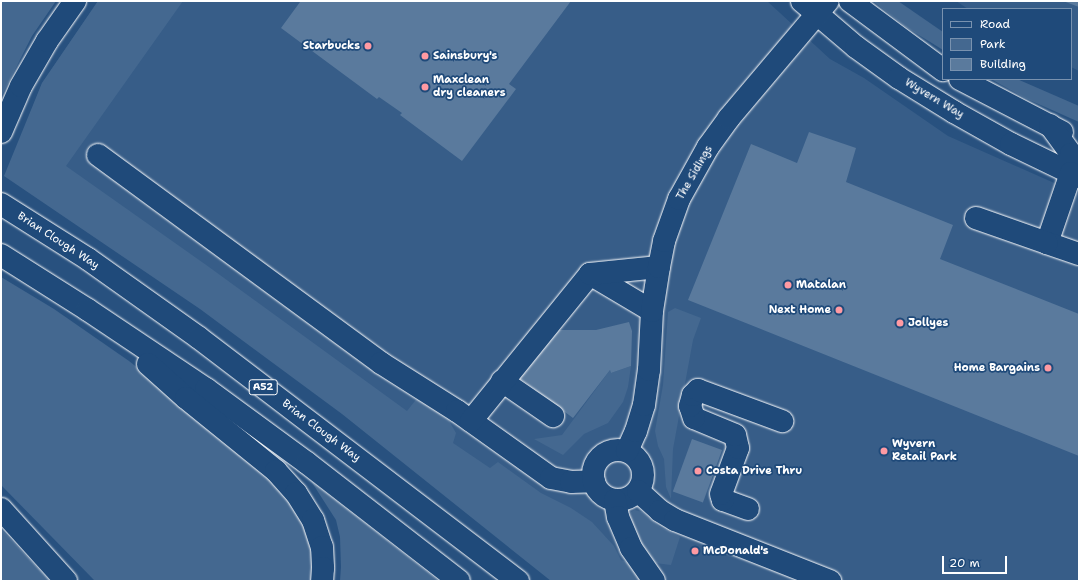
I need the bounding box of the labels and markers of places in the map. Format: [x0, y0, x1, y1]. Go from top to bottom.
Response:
place label: Starbucks [303, 39, 360, 53]
marker: Starbucks [363, 41, 373, 51]
place label: Sainsbury's [433, 49, 497, 63]
marker: Sainsbury's [420, 51, 430, 61]
place label: Maxclean dry cleaners [433, 74, 506, 100]
marker: Maxclean dry cleaners [420, 82, 430, 92]
place label: Matalan [796, 278, 846, 292]
marker: Matalan [783, 280, 793, 290]
place label: Next Home [769, 303, 831, 317]
marker: Next Home [834, 305, 844, 315]
place label: Jollyes [908, 316, 948, 330]
marker: Jollyes [895, 318, 905, 328]
place label: Home Bargains [954, 361, 1040, 375]
marker: Home Bargains [1043, 363, 1053, 373]
place label: Wyvern Retail Park [892, 438, 957, 464]
marker: Wyvern Retail Park [879, 446, 889, 456]
place label: Costa Drive Thru [706, 464, 802, 478]
marker: Costa Drive Thru [693, 466, 703, 476]
place label: McDonald's [703, 544, 769, 558]
marker: McDonald's [690, 546, 700, 556]

